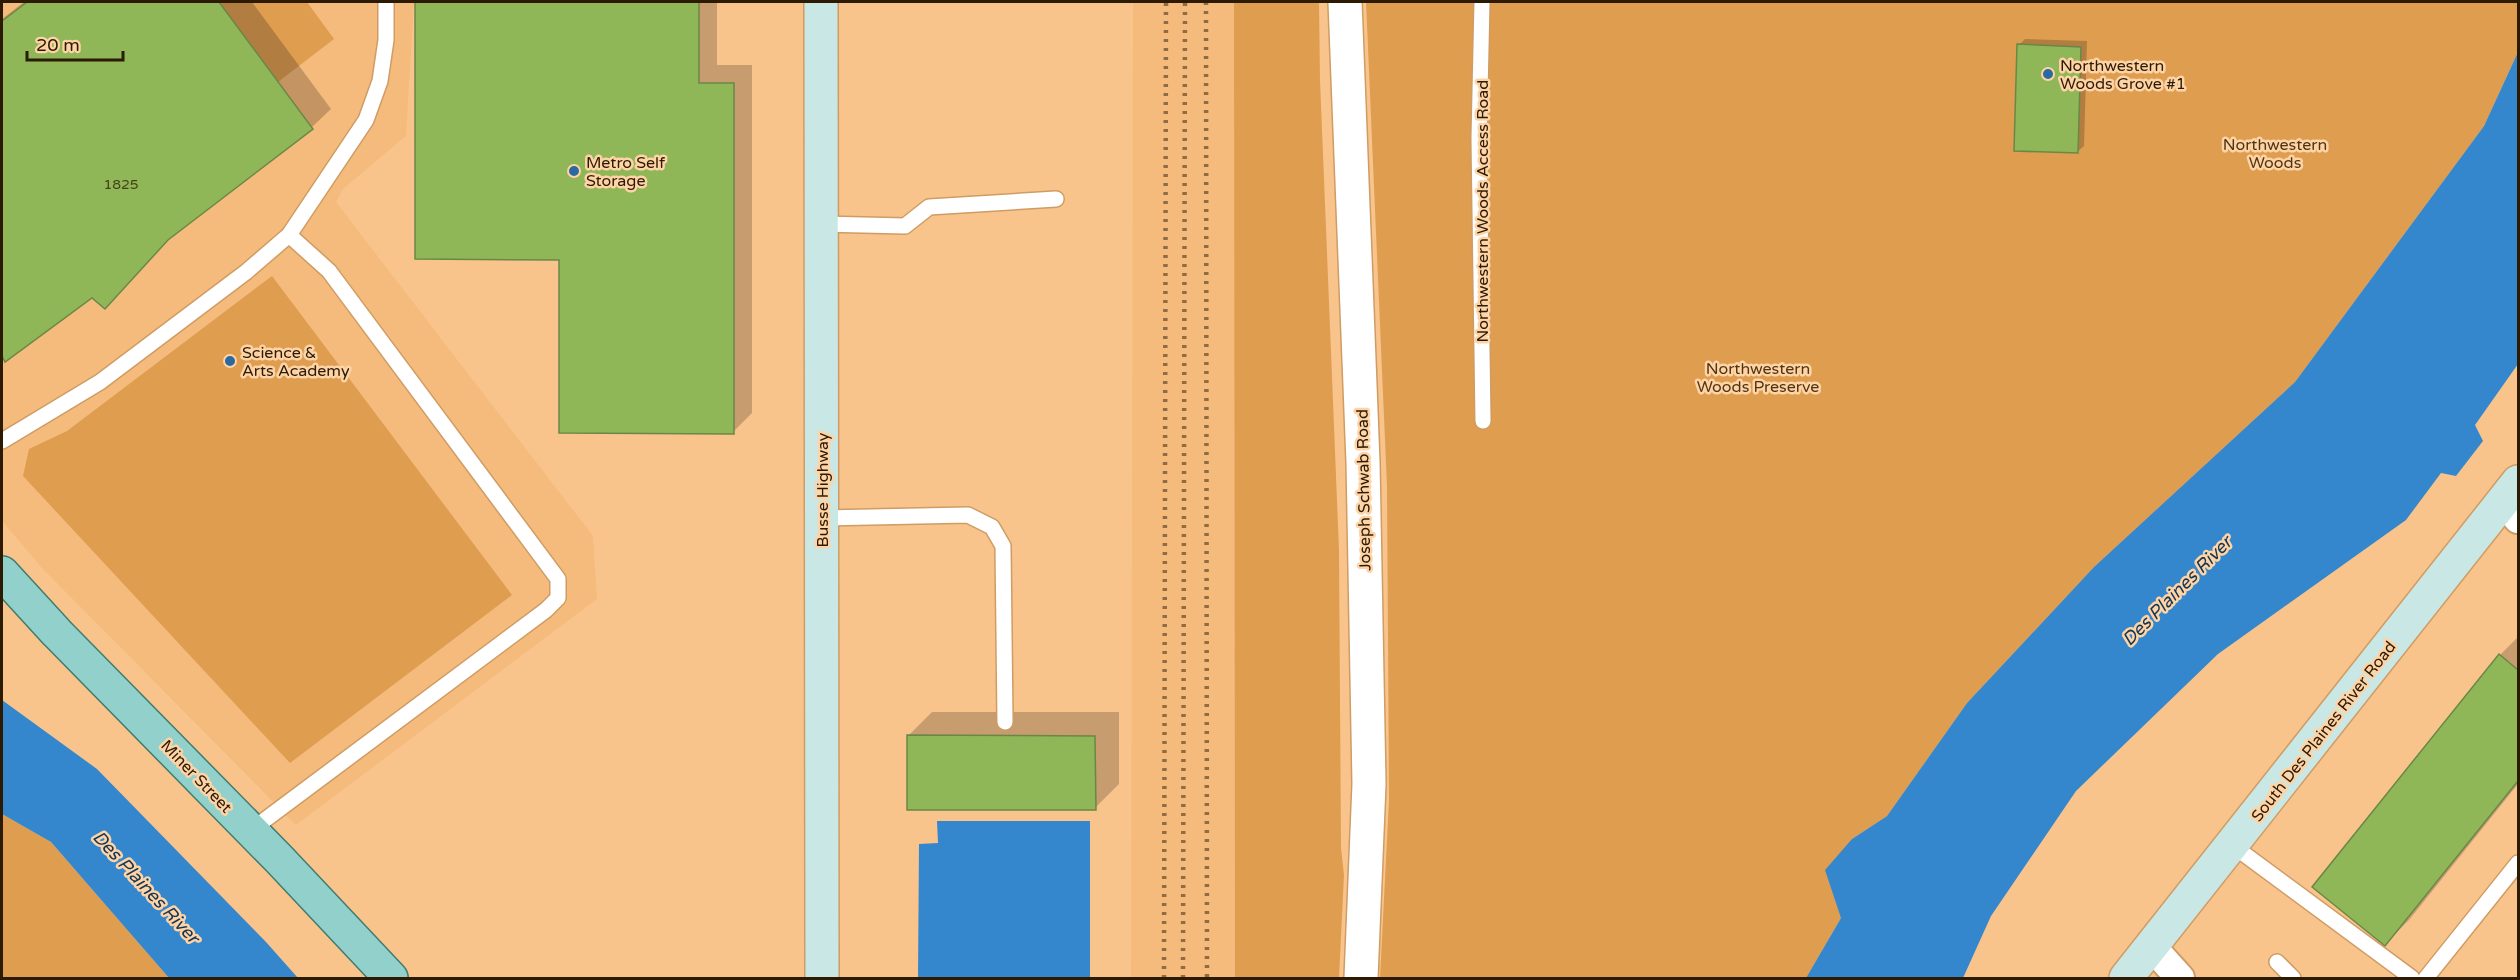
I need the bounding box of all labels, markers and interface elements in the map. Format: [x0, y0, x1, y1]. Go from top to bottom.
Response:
scale bar [27, 24, 123, 62]
text: 20 m [36, 34, 80, 56]
place label: Northwestern Woods Grove #1 [2060, 56, 2186, 94]
marker: Northwestern Woods Grove #1 [2041, 67, 2055, 81]
street label: Northwestern Woods Access Road [1473, 80, 1493, 342]
park label: Northwestern Woods [2223, 135, 2327, 173]
place label: Metro Self Storage [586, 153, 666, 191]
marker: Metro Self Storage [567, 164, 581, 178]
house number: 1825 [103, 176, 139, 193]
place label: Science & Arts Academy [242, 343, 350, 381]
marker: Science & Arts Academy [223, 354, 237, 368]
park label: Northwestern Woods Preserve [1697, 359, 1819, 397]
street label: Joseph Schwab Road [1353, 409, 1375, 571]
street label: Busse Highway [813, 432, 833, 547]
water label: Des Plaines River [2118, 530, 2238, 650]
street label: South Des Plaines River Road [2247, 637, 2400, 826]
street label: Miner Street [156, 736, 236, 817]
water label: Des Plaines River [88, 826, 205, 949]

